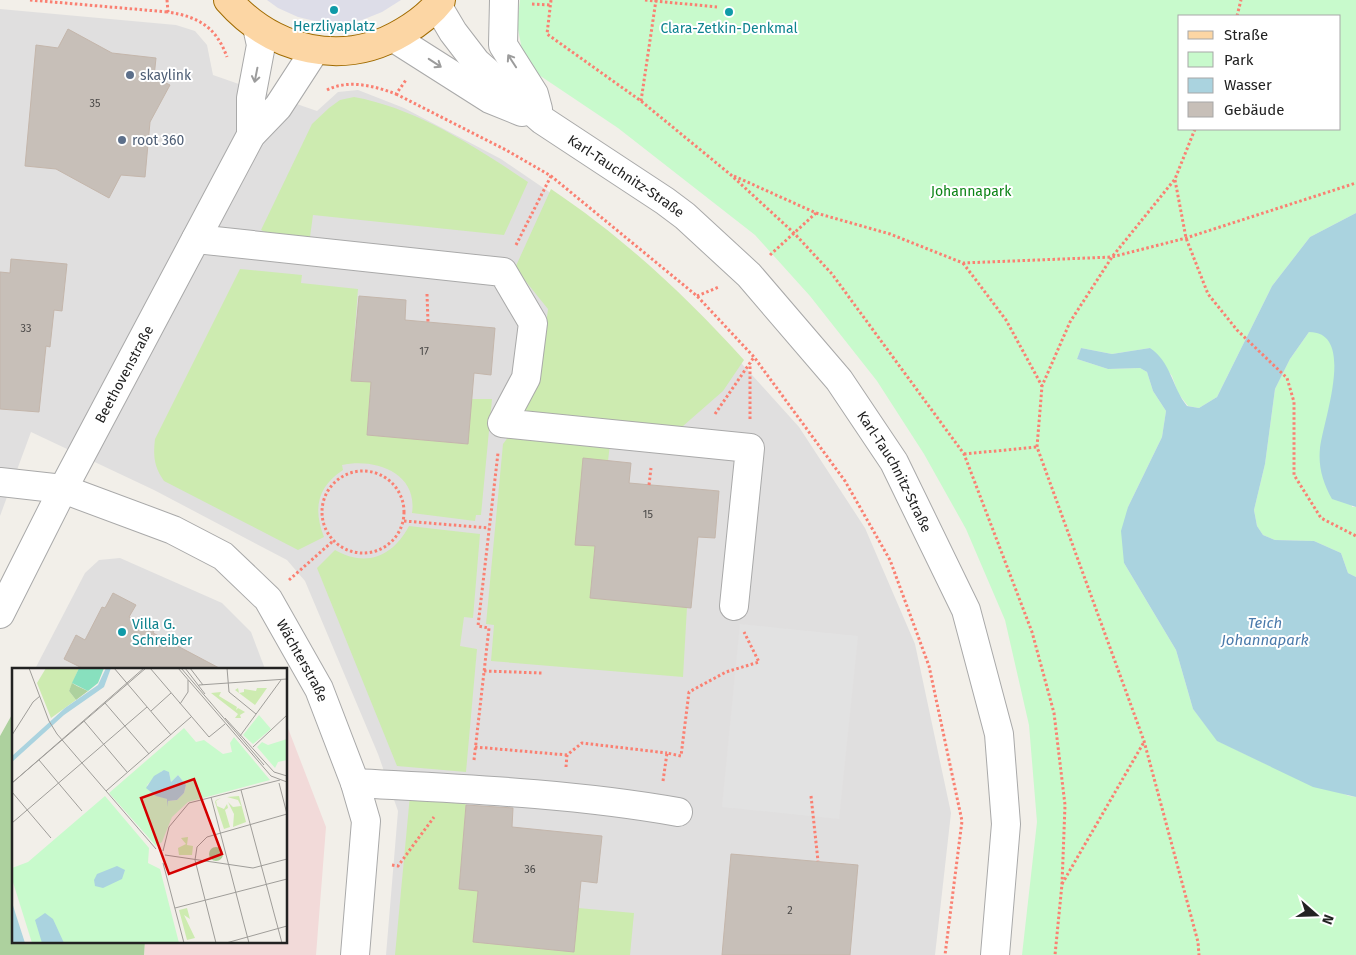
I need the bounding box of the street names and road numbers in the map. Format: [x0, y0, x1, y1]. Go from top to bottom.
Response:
street label: Karl-Tauchnitz-Straße [565, 131, 688, 221]
street label: Beethovenstraße [91, 322, 157, 426]
street label: Karl-Tauchnitz-Straße [854, 408, 935, 535]
street label: Wächterstraße [273, 616, 332, 704]

